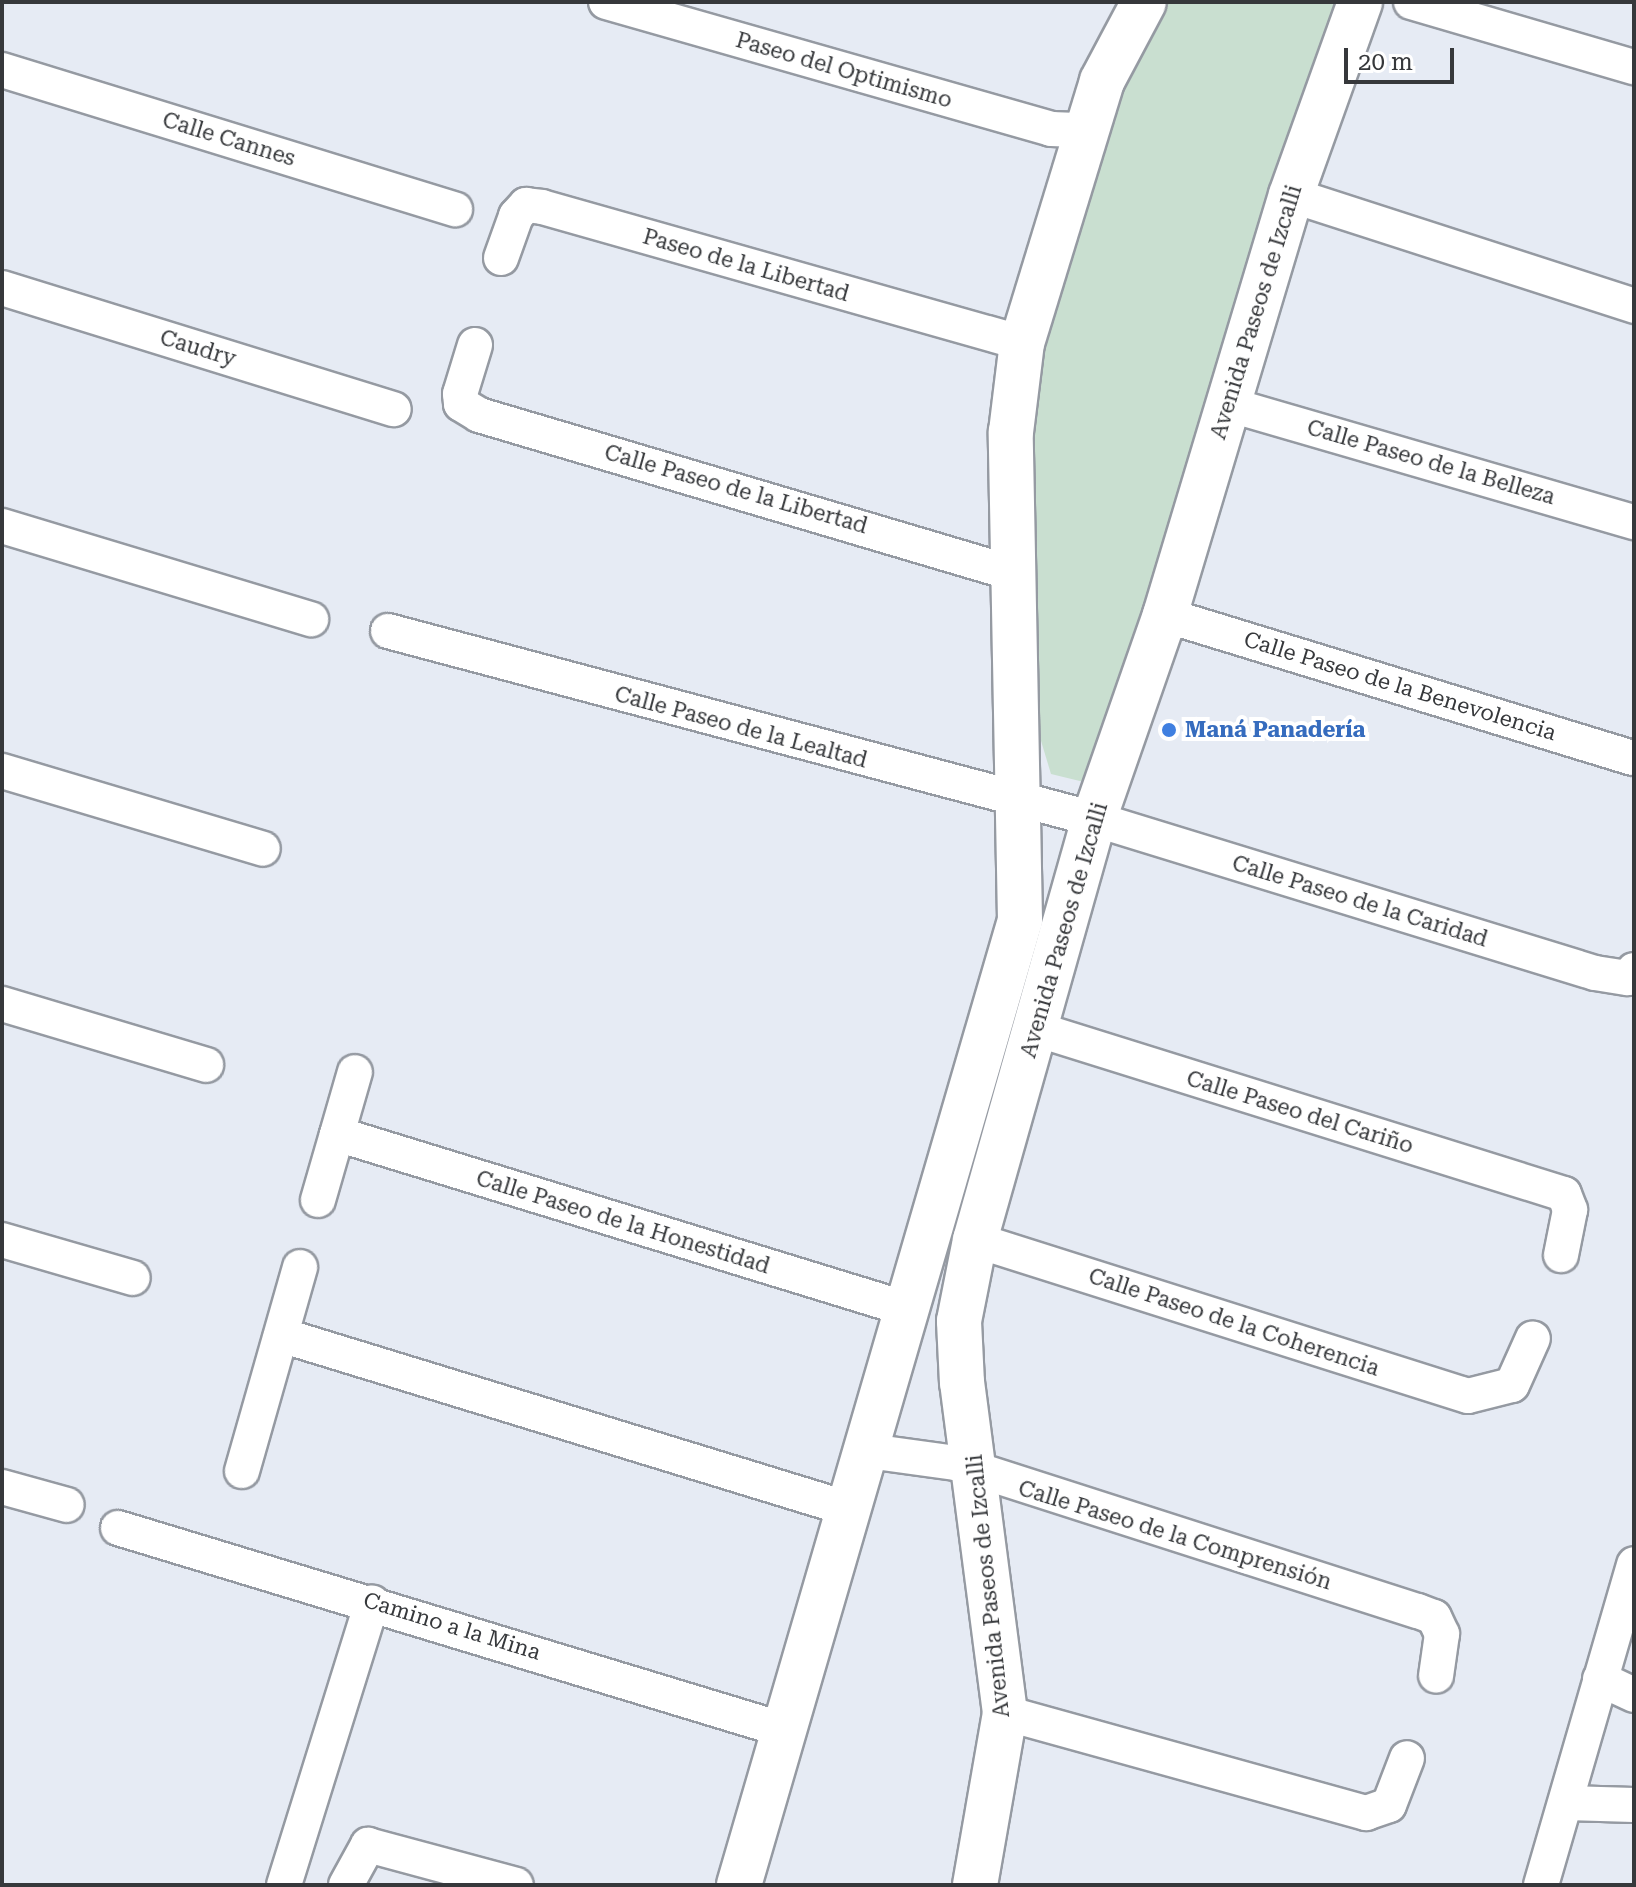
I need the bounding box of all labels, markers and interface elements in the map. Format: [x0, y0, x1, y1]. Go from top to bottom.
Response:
street label: Paseo del Optimismo [733, 26, 955, 114]
scale bar [1348, 32, 1458, 82]
text: 20 m [1358, 48, 1413, 76]
street label: Calle Cannes [159, 106, 299, 172]
street label: Avenida Paseos de Izcalli [1205, 182, 1307, 442]
street label: Paseo de la Libertad [640, 223, 852, 307]
street label: Caudry [157, 324, 239, 372]
street label: Calle Paseo de la Belleza [1304, 414, 1558, 510]
street label: Calle Paseo de la Libertad [602, 439, 870, 539]
street label: Calle Paseo de la Benevolencia [1241, 626, 1559, 746]
street label: Calle Paseo de la Lealtad [612, 681, 870, 773]
place label: Maná Panadería [1185, 717, 1366, 743]
marker: Maná Panadería [1160, 721, 1178, 739]
street label: Avenida Paseos de Izcalli [1015, 799, 1113, 1061]
street label: Calle Paseo de la Caridad [1229, 850, 1491, 952]
street label: Calle Paseo del Cariño [1183, 1065, 1417, 1159]
street label: Calle Paseo de la Honestidad [473, 1165, 773, 1279]
street label: Calle Paseo de la Coherencia [1085, 1262, 1383, 1382]
street label: Avenida Paseos de Izcalli [961, 1453, 1015, 1719]
street label: Calle Paseo de la Comprensión [1015, 1475, 1335, 1595]
street label: Camino a la Mina [360, 1586, 544, 1666]

